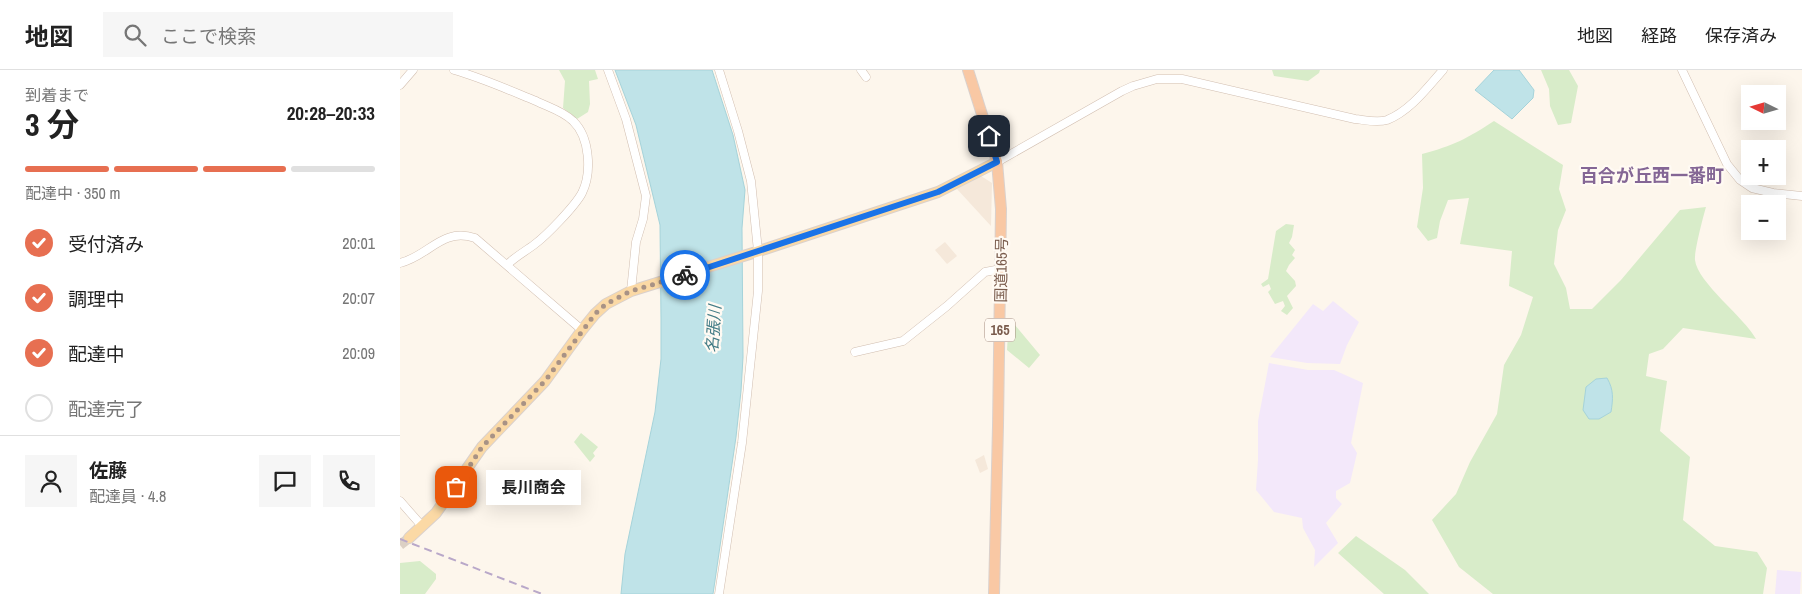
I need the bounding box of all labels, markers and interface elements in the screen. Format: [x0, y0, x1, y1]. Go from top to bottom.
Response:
search box [103, 12, 453, 57]
text: 地図 [25, 20, 73, 52]
icon: search [121, 21, 149, 49]
text: ここで検索 [161, 23, 256, 49]
text: 地図 [1577, 23, 1613, 48]
text: 経路 [1641, 23, 1677, 48]
text: 保存済み [1705, 23, 1777, 48]
text: 到着まで [25, 84, 89, 106]
north arrow [1741, 85, 1786, 130]
map controls [1741, 85, 1786, 240]
text: 20:28–20:33 [287, 100, 375, 126]
text: 3 分 [25, 103, 79, 146]
pin [968, 115, 1010, 157]
icon: home [975, 122, 1003, 150]
button: + [1741, 140, 1786, 185]
district label: 百合が丘西一番町 [1580, 163, 1724, 188]
text: 配達中 · 350 m [25, 182, 120, 204]
button: − [1741, 195, 1786, 240]
icon: check [25, 229, 53, 257]
text: 受付済み [68, 231, 144, 257]
text: 20:01 [342, 232, 375, 254]
street label: 国道165号 [990, 237, 1012, 303]
courier [660, 250, 710, 300]
icon: bike [671, 261, 699, 289]
icon: check [25, 284, 53, 312]
text: 調理中 [68, 286, 125, 312]
text: 20:07 [342, 287, 375, 309]
water label: 名張川 [700, 302, 726, 354]
road number: 165 [985, 318, 1015, 342]
icon: check [25, 339, 53, 367]
text: 配達中 [68, 341, 125, 367]
text: 20:09 [342, 342, 375, 364]
text: 配達完了 [68, 396, 144, 422]
button: person [25, 455, 77, 507]
button: chat [259, 455, 311, 507]
button: phone [323, 455, 375, 507]
text: 佐藤 [89, 457, 127, 483]
pin [435, 466, 477, 508]
callout: 長川商会 [486, 470, 581, 504]
icon: bag [442, 473, 470, 501]
text: 長川商会 [501, 476, 566, 498]
text: 配達員 · 4.8 [89, 485, 166, 507]

